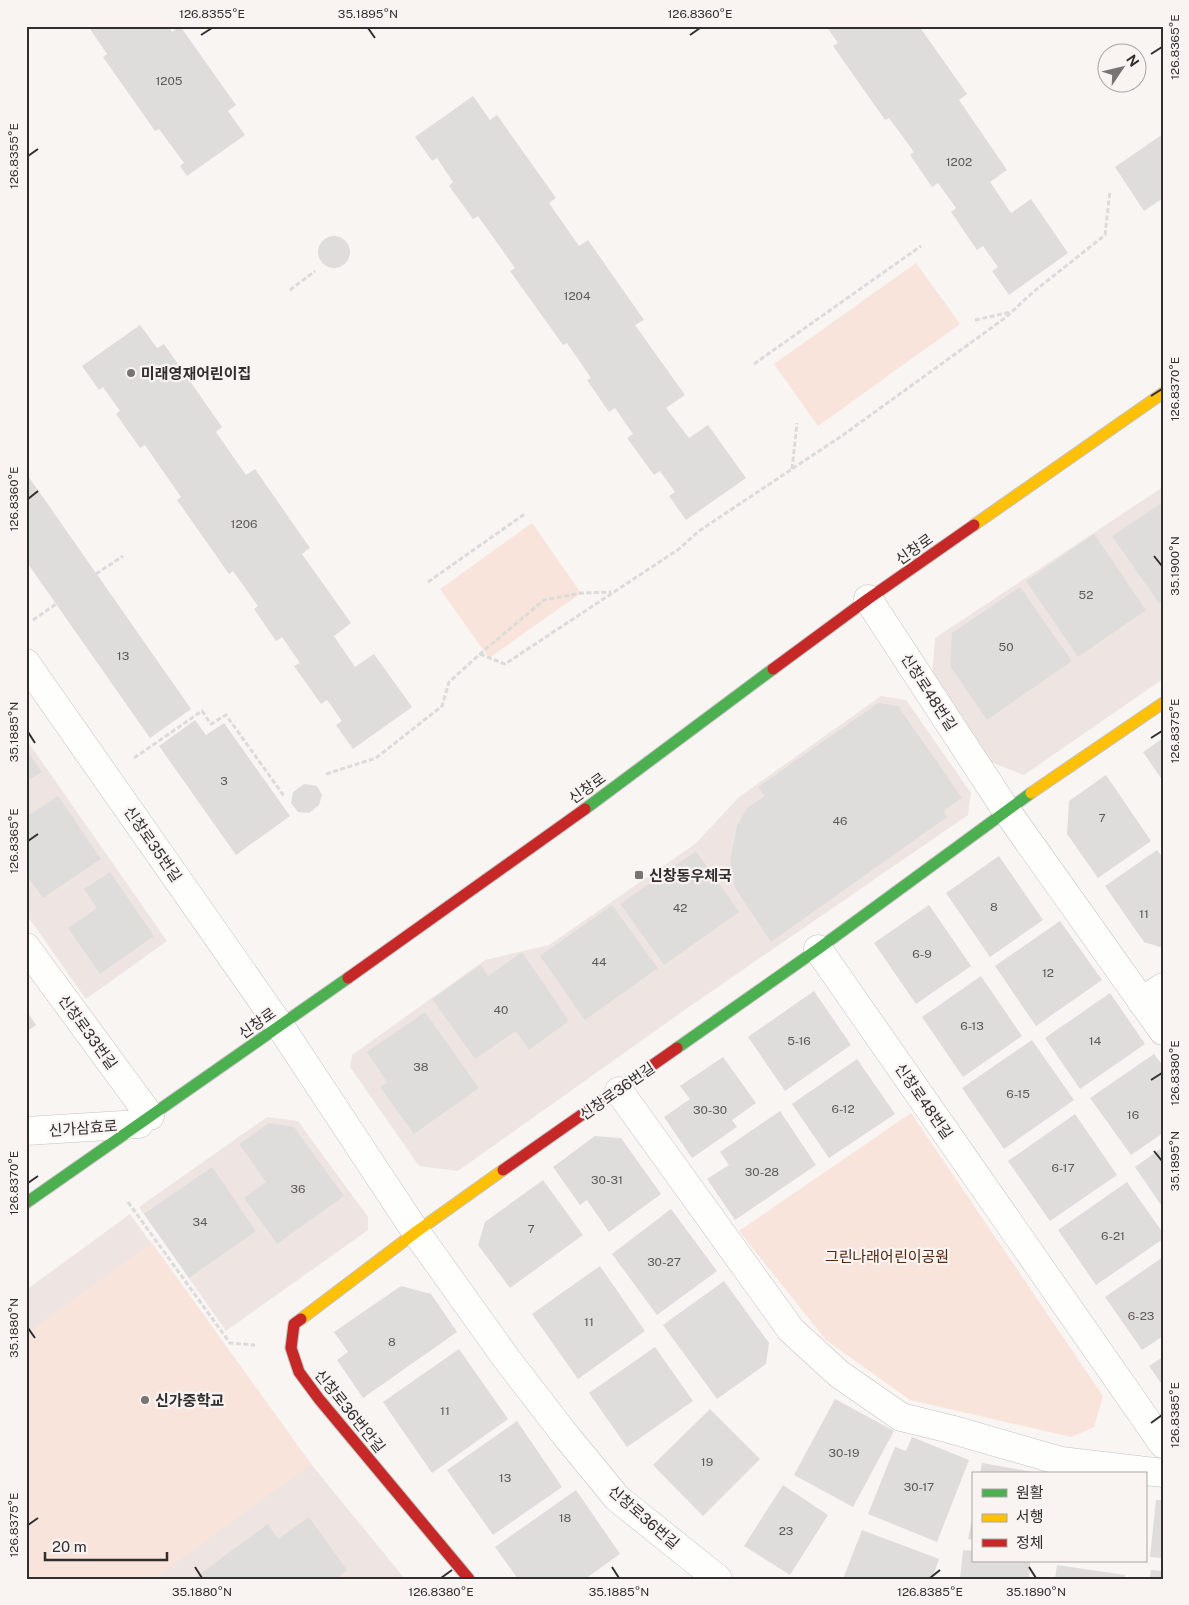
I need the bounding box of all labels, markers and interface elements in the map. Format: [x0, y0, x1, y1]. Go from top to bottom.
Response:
text: 126.8355°E [179, 7, 245, 21]
text: 35.1895°N [338, 7, 398, 21]
text: 126.8360°E [667, 7, 733, 21]
text: 126.8365°E [1168, 14, 1182, 80]
north arrow [1096, 42, 1146, 92]
text: N [1123, 51, 1142, 70]
house number: 1205 [155, 74, 183, 88]
text: 126.8355°E [7, 123, 21, 189]
house number: 1202 [946, 155, 972, 169]
house number: 1204 [564, 289, 591, 303]
text: 126.8370°E [1168, 357, 1182, 421]
place label: 미래영재어린이집 [141, 365, 251, 382]
marker: 미래영재어린이집 [125, 367, 137, 379]
text: 126.8360°E [7, 466, 21, 532]
house number: 1206 [231, 517, 257, 531]
street label: 신창로 [892, 530, 936, 568]
text: 35.1900°N [1168, 536, 1182, 596]
house number: 52 [1079, 588, 1093, 602]
house number: 50 [998, 640, 1014, 654]
house number: 13 [117, 649, 129, 663]
street label: 신창로48번길 [898, 650, 960, 734]
text: 126.8375°E [1168, 698, 1182, 764]
text: 35.1885°N [7, 702, 21, 762]
street label: 신창로 [565, 769, 609, 807]
house number: 3 [220, 774, 228, 788]
street label: 신창로35번길 [121, 803, 185, 885]
text: 126.8365°E [7, 808, 21, 874]
house number: 7 [1098, 811, 1106, 825]
house number: 46 [832, 814, 848, 828]
place label: 신창동우체국 [649, 867, 732, 884]
marker: 신창동우체국 [633, 869, 645, 881]
house number: 8 [990, 900, 998, 914]
house number: 42 [673, 901, 687, 915]
house number: 11 [1139, 907, 1149, 921]
house number: 6-9 [912, 947, 932, 961]
house number: 44 [591, 955, 607, 969]
house number: 12 [1042, 966, 1054, 980]
street label: 신창로33번길 [55, 991, 121, 1073]
house number: 40 [494, 1003, 508, 1017]
street label: 신창로 [235, 1004, 279, 1042]
house number: 6-13 [960, 1019, 984, 1033]
house number: 5-16 [787, 1034, 811, 1048]
house number: 14 [1089, 1034, 1102, 1048]
text: 126.8380°E [1168, 1040, 1182, 1106]
street label: 신창로36번길 [576, 1059, 658, 1123]
house number: 38 [413, 1060, 429, 1074]
street label: 신창로48번길 [892, 1060, 956, 1142]
house number: 6-15 [1006, 1087, 1030, 1101]
house number: 6-12 [831, 1102, 855, 1116]
house number: 30-30 [693, 1103, 727, 1117]
house number: 16 [1127, 1108, 1139, 1122]
street label: 신가삼효로 [48, 1117, 118, 1139]
text: 35.1895°N [1168, 1131, 1182, 1191]
text: 126.8370°E [7, 1151, 21, 1215]
house number: 6-17 [1051, 1161, 1075, 1175]
house number: 30-28 [745, 1165, 779, 1179]
house number: 30-31 [591, 1173, 623, 1187]
house number: 36 [291, 1182, 305, 1196]
house number: 34 [192, 1215, 208, 1229]
house number: 7 [527, 1222, 535, 1236]
house number: 6-21 [1101, 1229, 1125, 1243]
park label: 그린나래어린이공원 [825, 1248, 949, 1265]
house number: 30-27 [647, 1255, 681, 1269]
text: 35.1880°N [7, 1298, 21, 1358]
house number: 6-23 [1128, 1309, 1154, 1323]
house number: 11 [584, 1315, 594, 1329]
house number: 8 [388, 1335, 396, 1349]
street label: 신창로36번안길 [311, 1366, 389, 1456]
text: 126.8385°E [1168, 1382, 1182, 1448]
place label: 신가중학교 [155, 1392, 224, 1409]
marker: 신가중학교 [139, 1394, 151, 1406]
house number: 11 [440, 1404, 450, 1418]
house number: 30-19 [829, 1446, 859, 1460]
house number: 19 [701, 1455, 713, 1469]
house number: 13 [499, 1471, 511, 1485]
legend [972, 1472, 1146, 1562]
house number: 30-17 [904, 1480, 934, 1494]
street label: 신창로36번길 [605, 1482, 683, 1552]
text: 원활 [1016, 1484, 1044, 1501]
text: 126.8375°E [7, 1492, 21, 1558]
text: 서행 [1016, 1508, 1044, 1525]
house number: 18 [559, 1511, 572, 1525]
house number: 23 [779, 1524, 793, 1538]
scale bar [45, 1530, 168, 1562]
text: 정체 [1016, 1534, 1044, 1551]
text: 20 m [52, 1538, 87, 1555]
text: 35.1880°N [172, 1585, 232, 1599]
text: 126.8380°E [408, 1585, 474, 1599]
text: 35.1885°N [589, 1585, 649, 1599]
text: 126.8385°E [897, 1585, 963, 1599]
text: 35.1890°N [1006, 1585, 1066, 1599]

